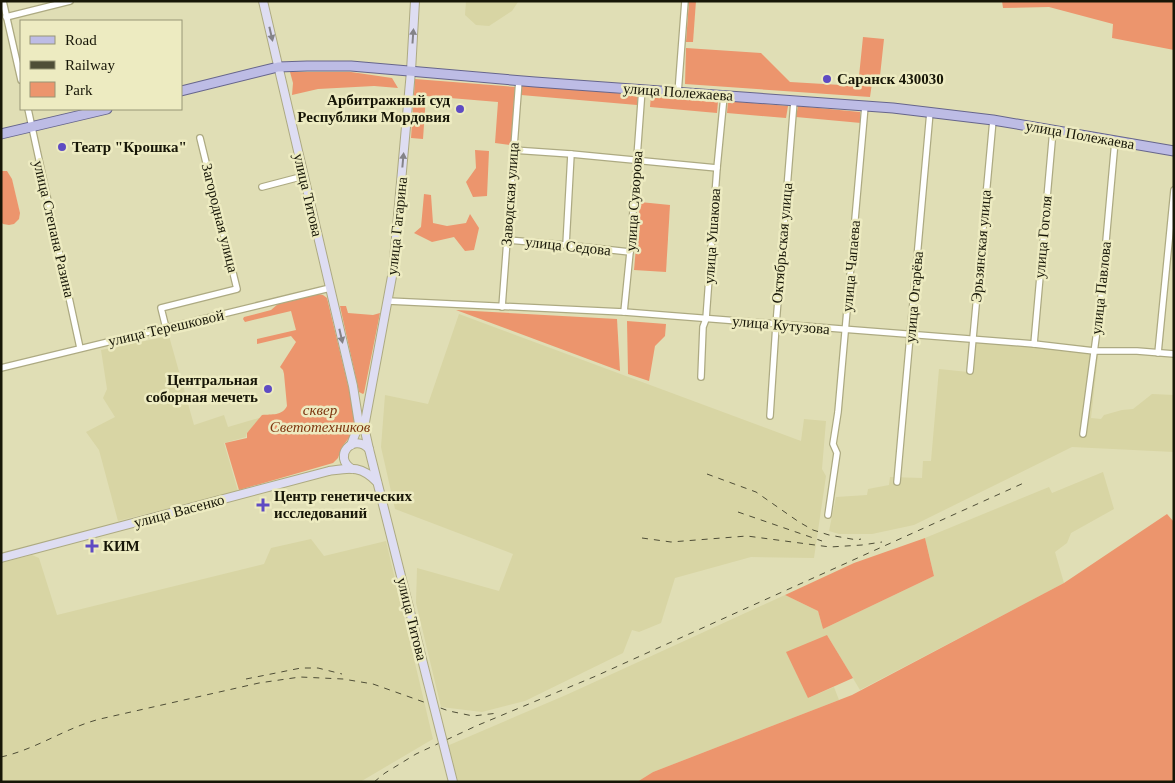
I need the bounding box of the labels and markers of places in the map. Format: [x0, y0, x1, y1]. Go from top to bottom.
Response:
place label: Саранск 430030 [837, 71, 944, 87]
marker: Саранск 430030 [821, 73, 833, 85]
place label: Арбитражный суд Республики Мордовия [297, 92, 450, 125]
marker: Арбитражный суд Республики Мордовия [454, 103, 466, 115]
place label: Театр "Крошка" [72, 139, 187, 155]
marker: Театр "Крошка" [56, 141, 68, 153]
place label: Центральная соборная мечеть [146, 372, 258, 405]
marker: Центральная соборная мечеть [262, 383, 274, 395]
place label: Центр генетических исследований [274, 488, 412, 521]
marker: Центр генетических исследований [256, 498, 270, 512]
place label: КИМ [103, 538, 140, 554]
marker: КИМ [85, 539, 99, 553]

